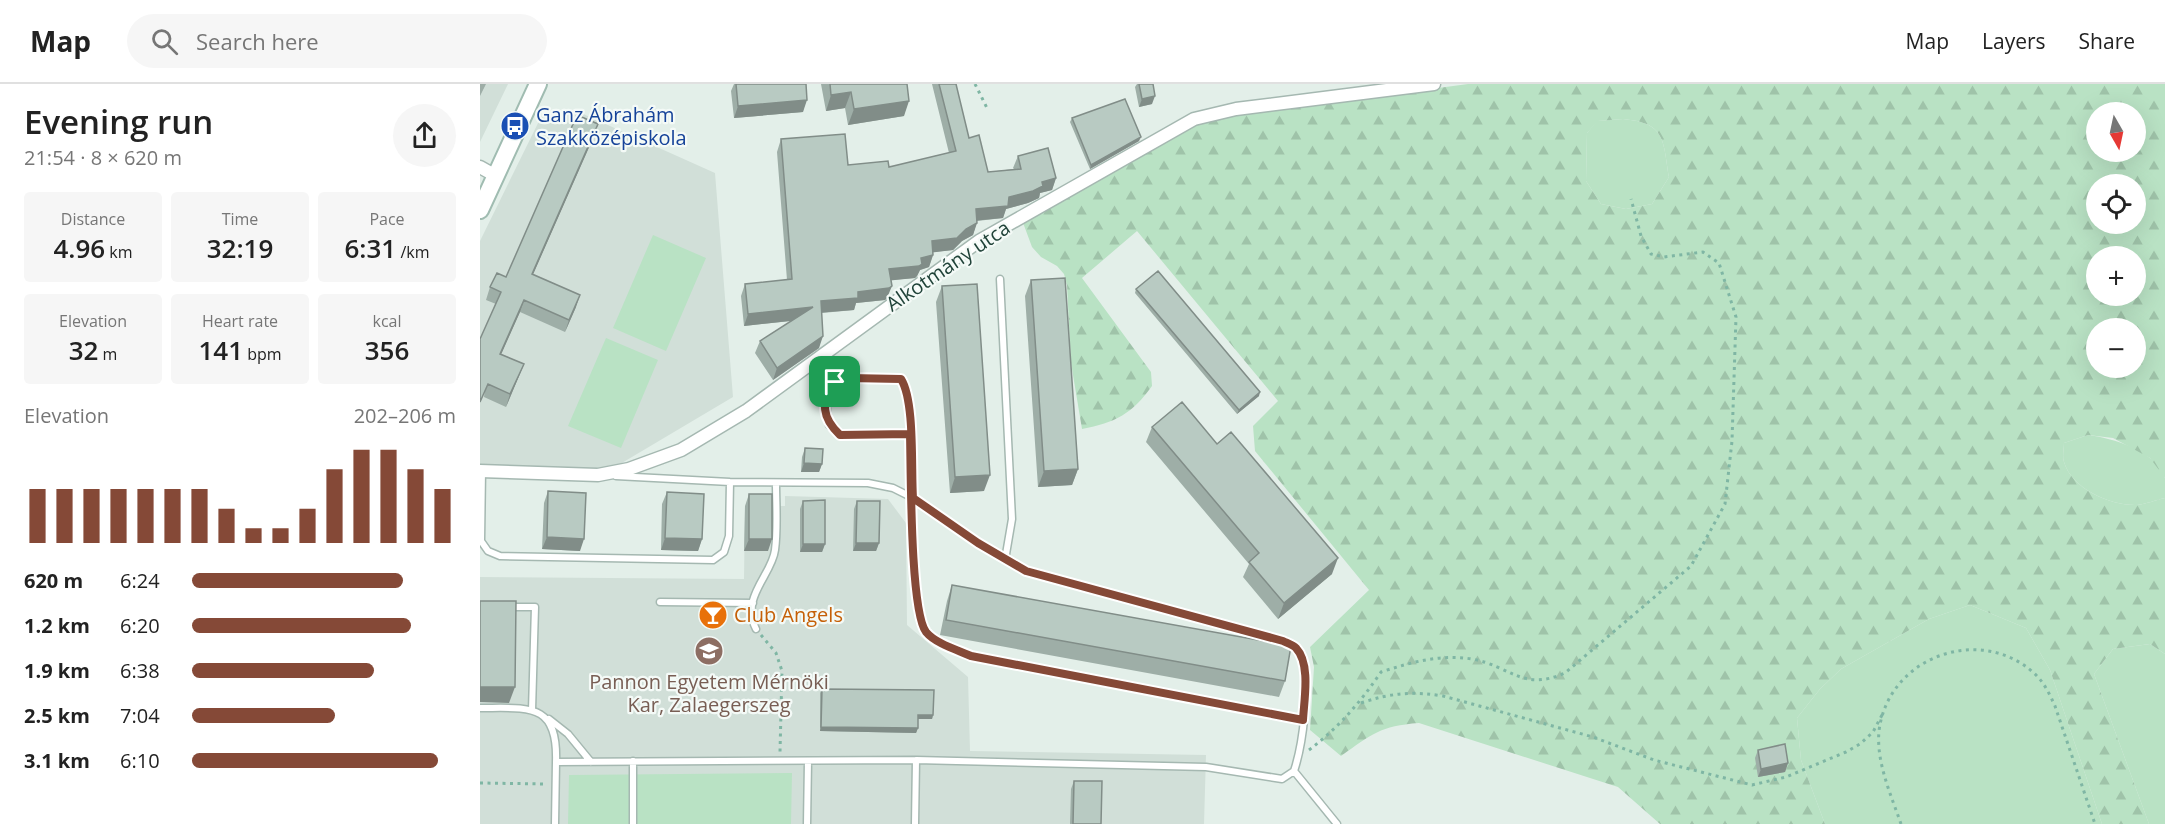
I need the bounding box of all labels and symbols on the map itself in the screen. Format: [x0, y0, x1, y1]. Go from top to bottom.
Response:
place label: Ganz Ábrahám Szakközépiskola [536, 101, 687, 151]
north arrow [2086, 102, 2146, 162]
bus stop icon: Ganz Ábrahám Szakközépiskola [499, 110, 531, 142]
street label: Alkotmány utca [880, 214, 1015, 317]
pin [809, 356, 860, 407]
bar icon: Club Angels [697, 599, 729, 631]
place label: Club Angels [734, 601, 843, 628]
school or university icon: Pannon Egyetem Mérnöki Kar, Zalaegerszeg [693, 635, 725, 667]
place label: Pannon Egyetem Mérnöki Kar, Zalaegerszeg [589, 668, 829, 718]

